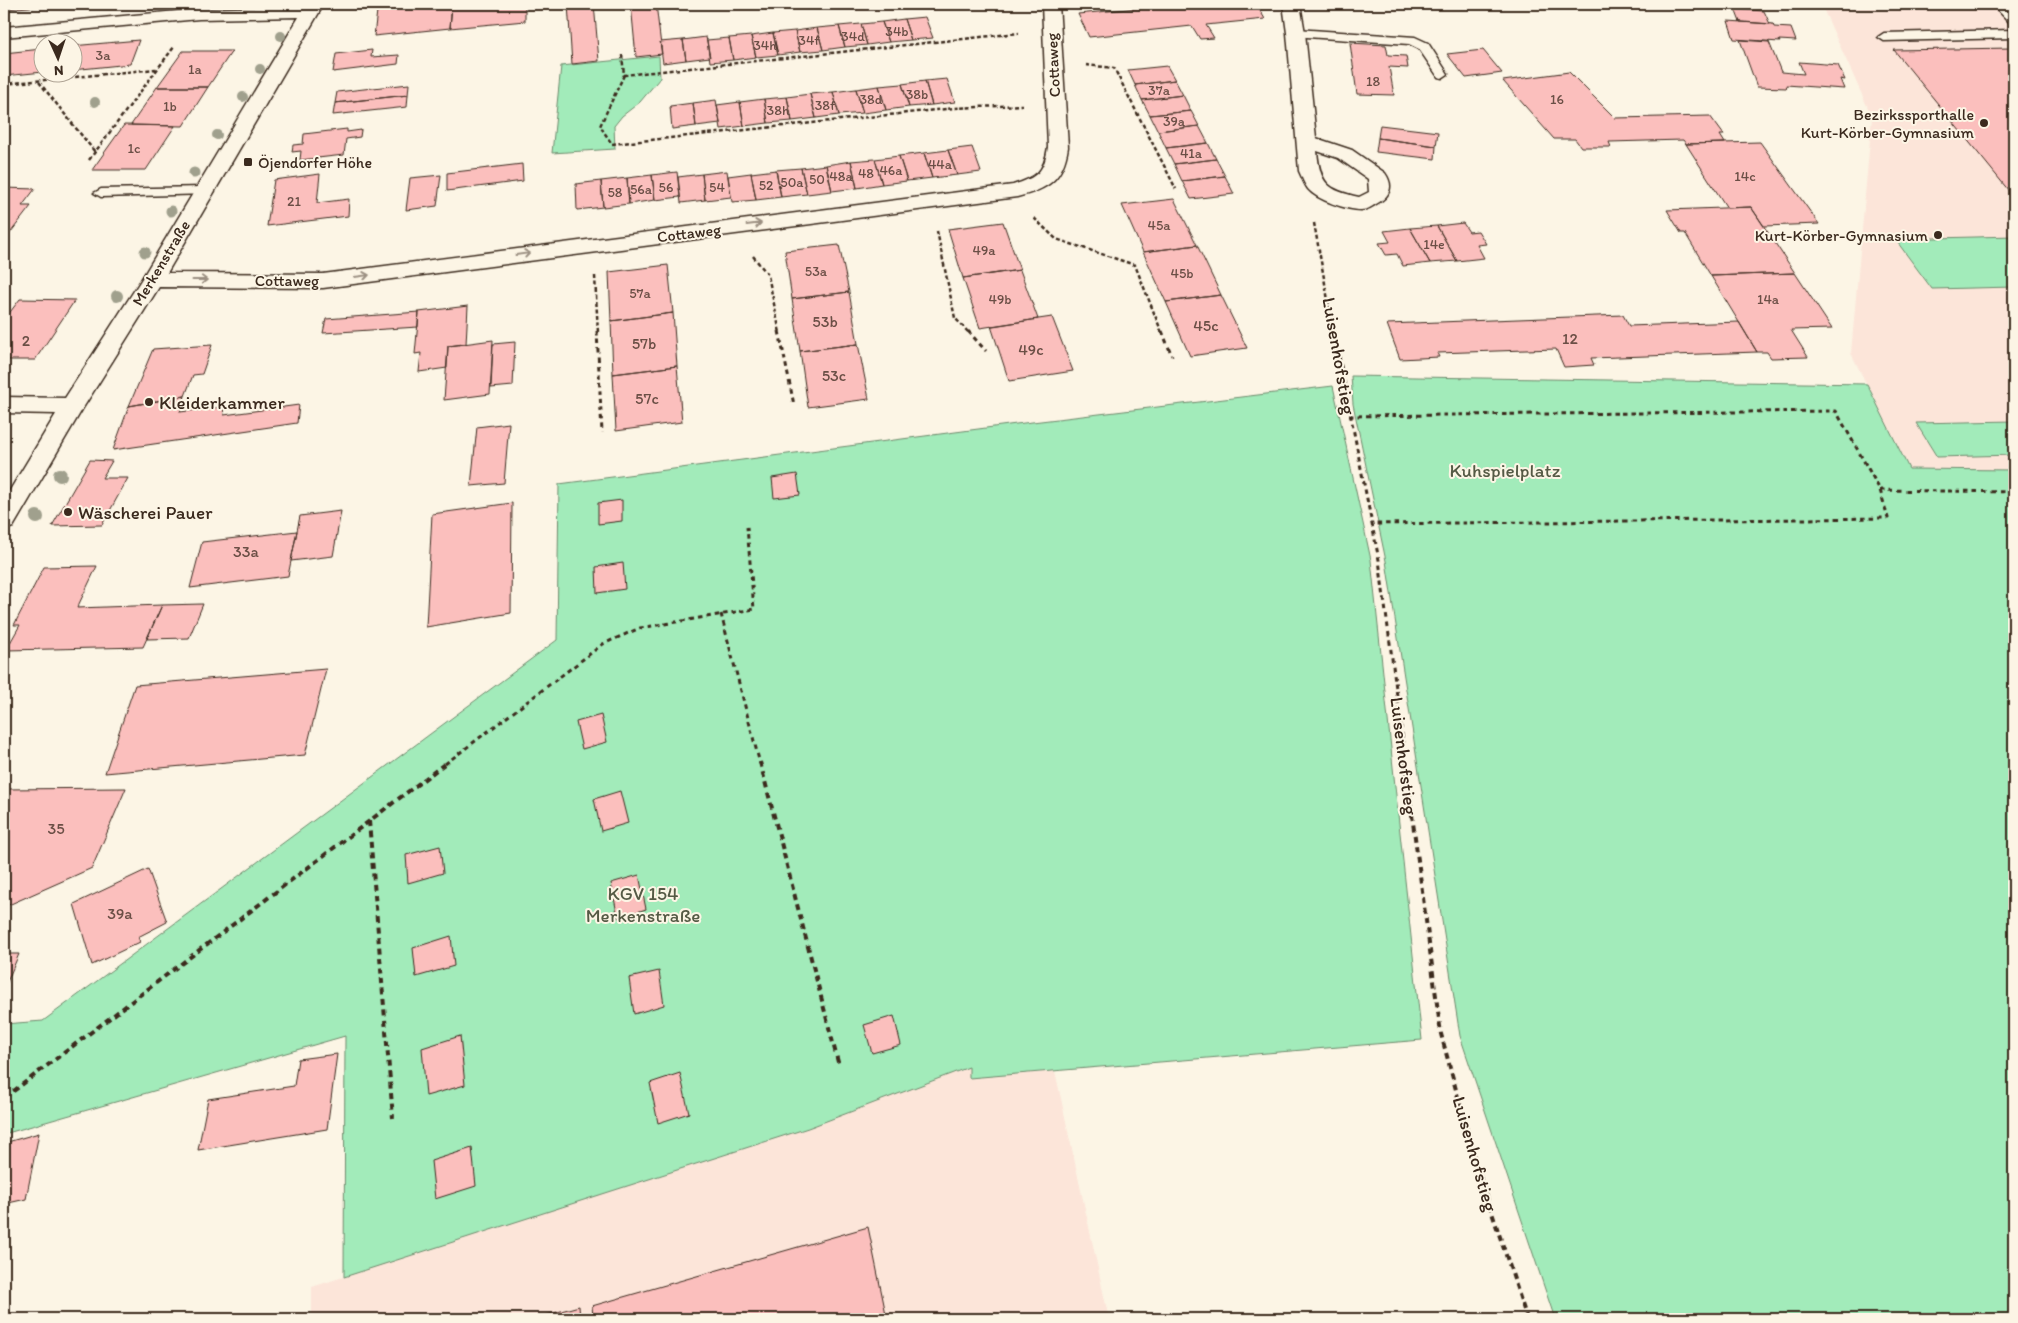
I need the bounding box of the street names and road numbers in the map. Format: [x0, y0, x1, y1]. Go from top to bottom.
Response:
street label: Cottaweg [1042, 31, 1064, 98]
street label: Merkenstraße [128, 217, 194, 309]
street label: Cottaweg [656, 220, 723, 246]
street label: Cottaweg [255, 271, 320, 290]
street label: Luisenhofstieg [1317, 295, 1361, 417]
street label: Luisenhofstieg [1385, 696, 1423, 817]
street label: Luisenhofstieg [1448, 1094, 1503, 1215]

